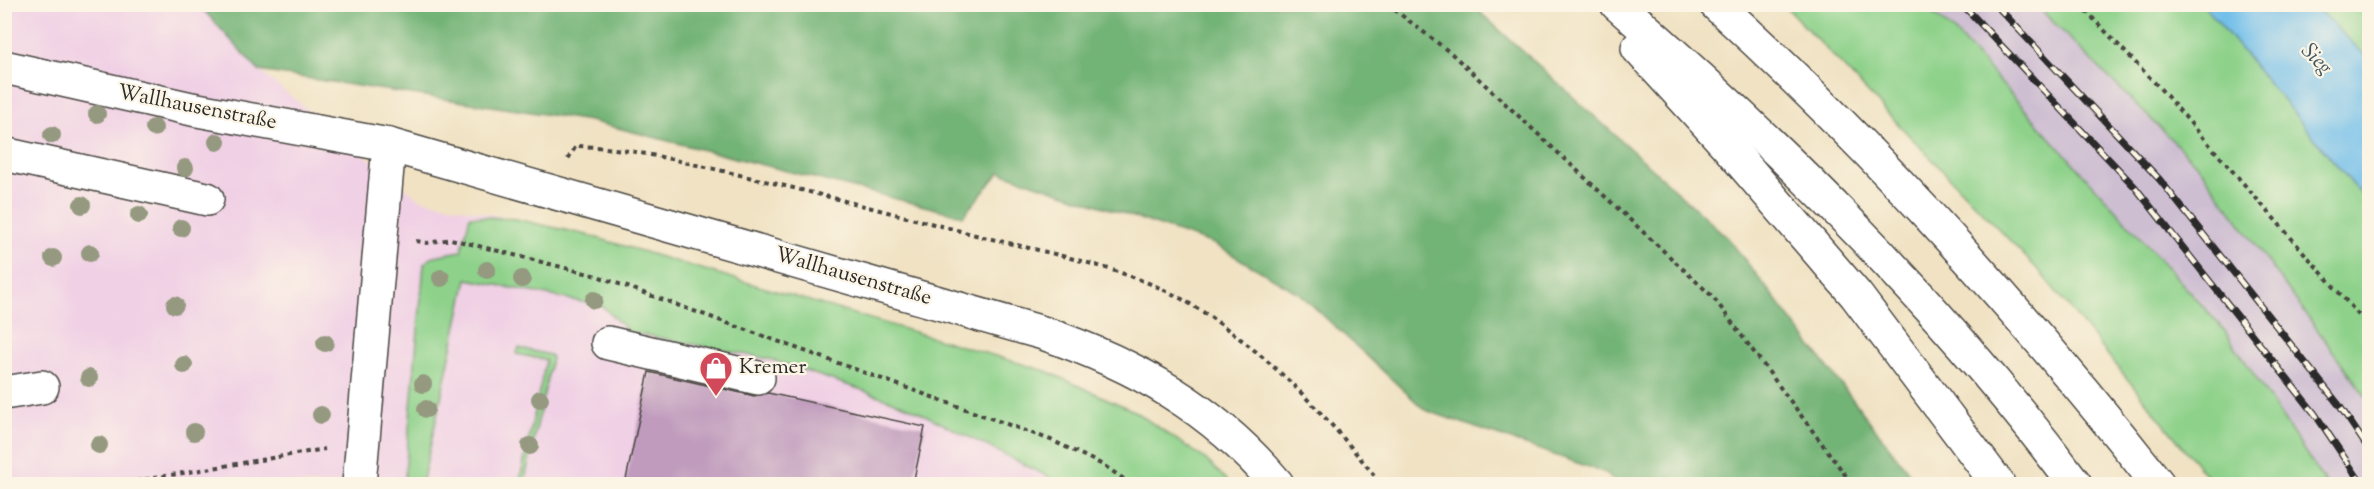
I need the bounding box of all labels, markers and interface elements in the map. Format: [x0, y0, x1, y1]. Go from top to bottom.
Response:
water label: Sieg [2293, 37, 2340, 84]
street label: Wallhausenstraße [115, 78, 279, 138]
street label: Wallhausenstraße [771, 240, 935, 314]
shop icon: Kremer [698, 350, 734, 397]
place label: Kremer [739, 353, 806, 383]

